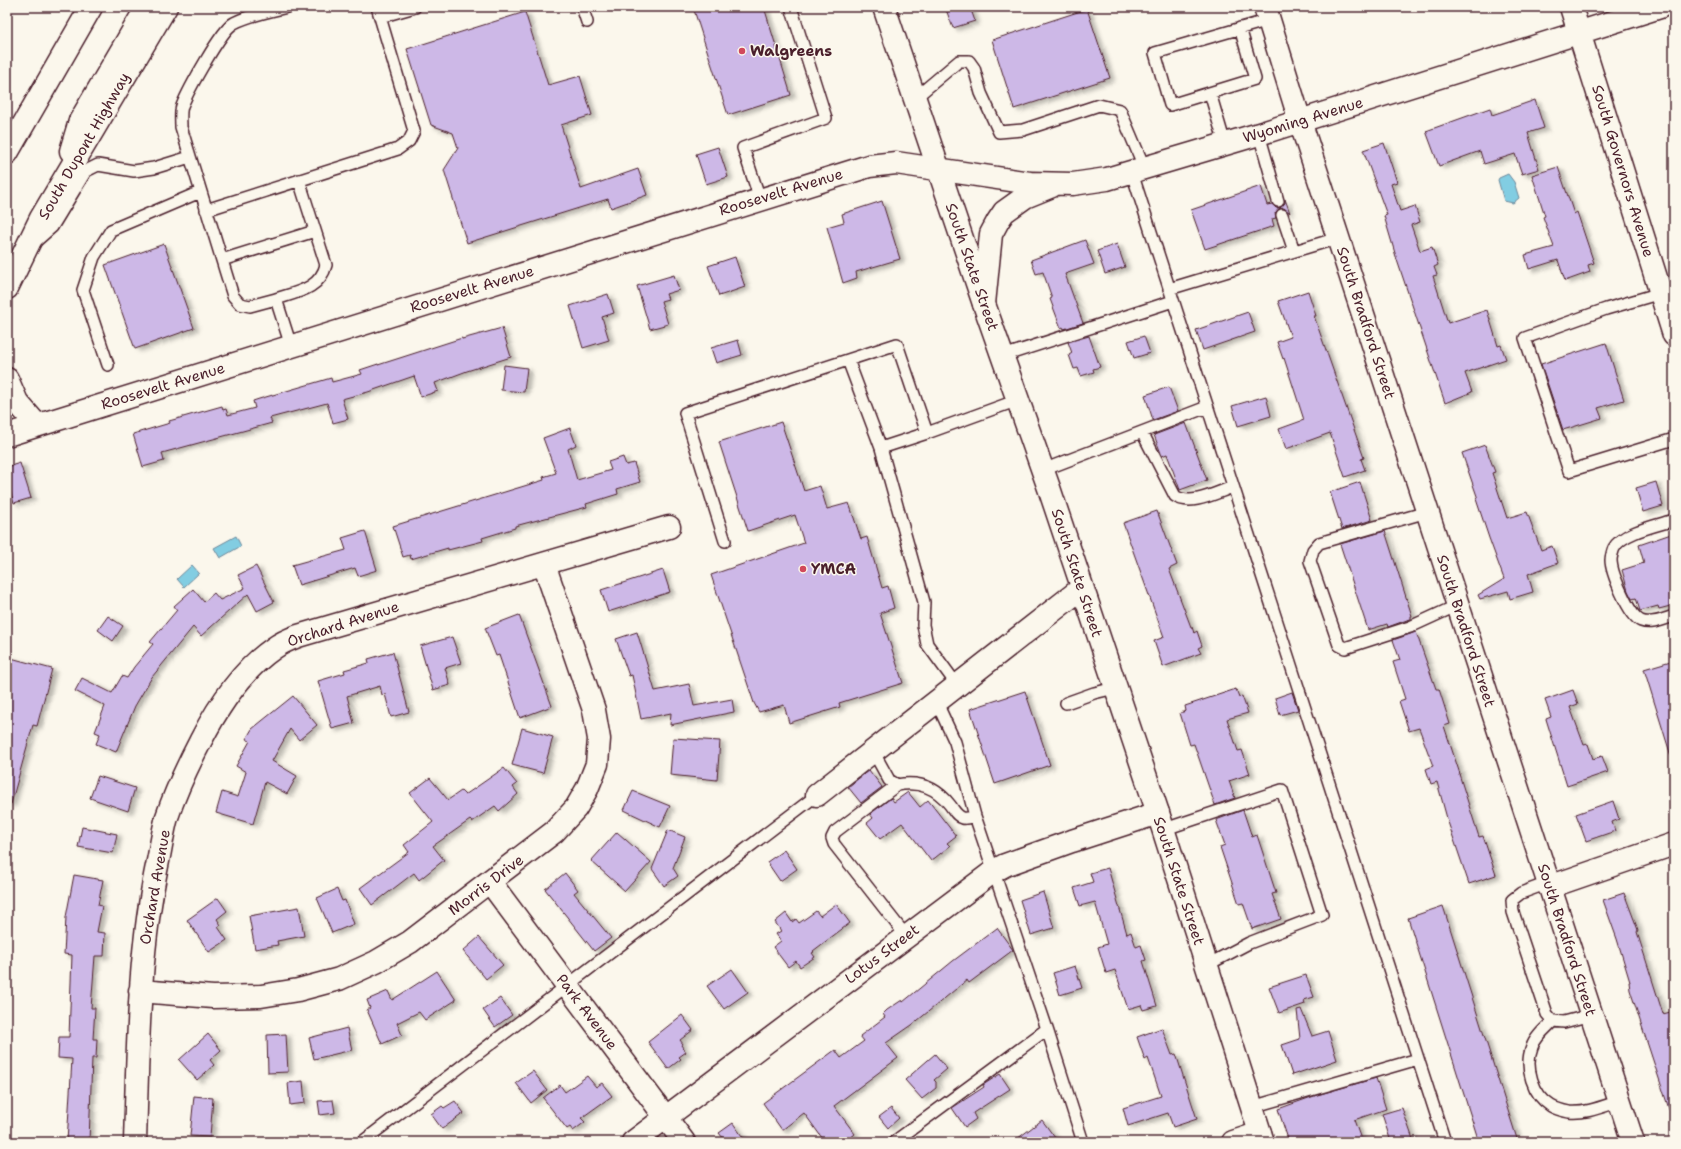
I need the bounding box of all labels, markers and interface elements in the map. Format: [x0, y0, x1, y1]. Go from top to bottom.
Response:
place label: Walgreens [750, 41, 832, 61]
marker: Walgreens [737, 46, 747, 56]
street label: South Dupont Highway [34, 69, 134, 223]
street label: South Governors Avenue [1587, 82, 1659, 260]
street label: Wyoming Avenue [1240, 92, 1366, 148]
street label: Roosevelt Avenue [717, 164, 845, 220]
street label: South State Street [941, 200, 1003, 334]
street label: South Bradford Street [1332, 244, 1400, 402]
street label: Roosevelt Avenue [408, 261, 536, 317]
street label: Roosevelt Avenue [99, 358, 227, 414]
street label: South State Street [1047, 506, 1107, 640]
street label: South Bradford Street [1432, 552, 1500, 710]
place label: YMCA [811, 559, 857, 579]
marker: YMCA [798, 564, 808, 574]
street label: Orchard Avenue [284, 596, 402, 652]
street label: South State Street [1149, 814, 1209, 948]
street label: Orchard Avenue [135, 828, 175, 946]
street label: Morris Drive [444, 850, 528, 920]
street label: South Bradford Street [1533, 861, 1601, 1019]
street label: Lotus Street [841, 919, 923, 989]
street label: Park Avenue [552, 970, 622, 1054]

